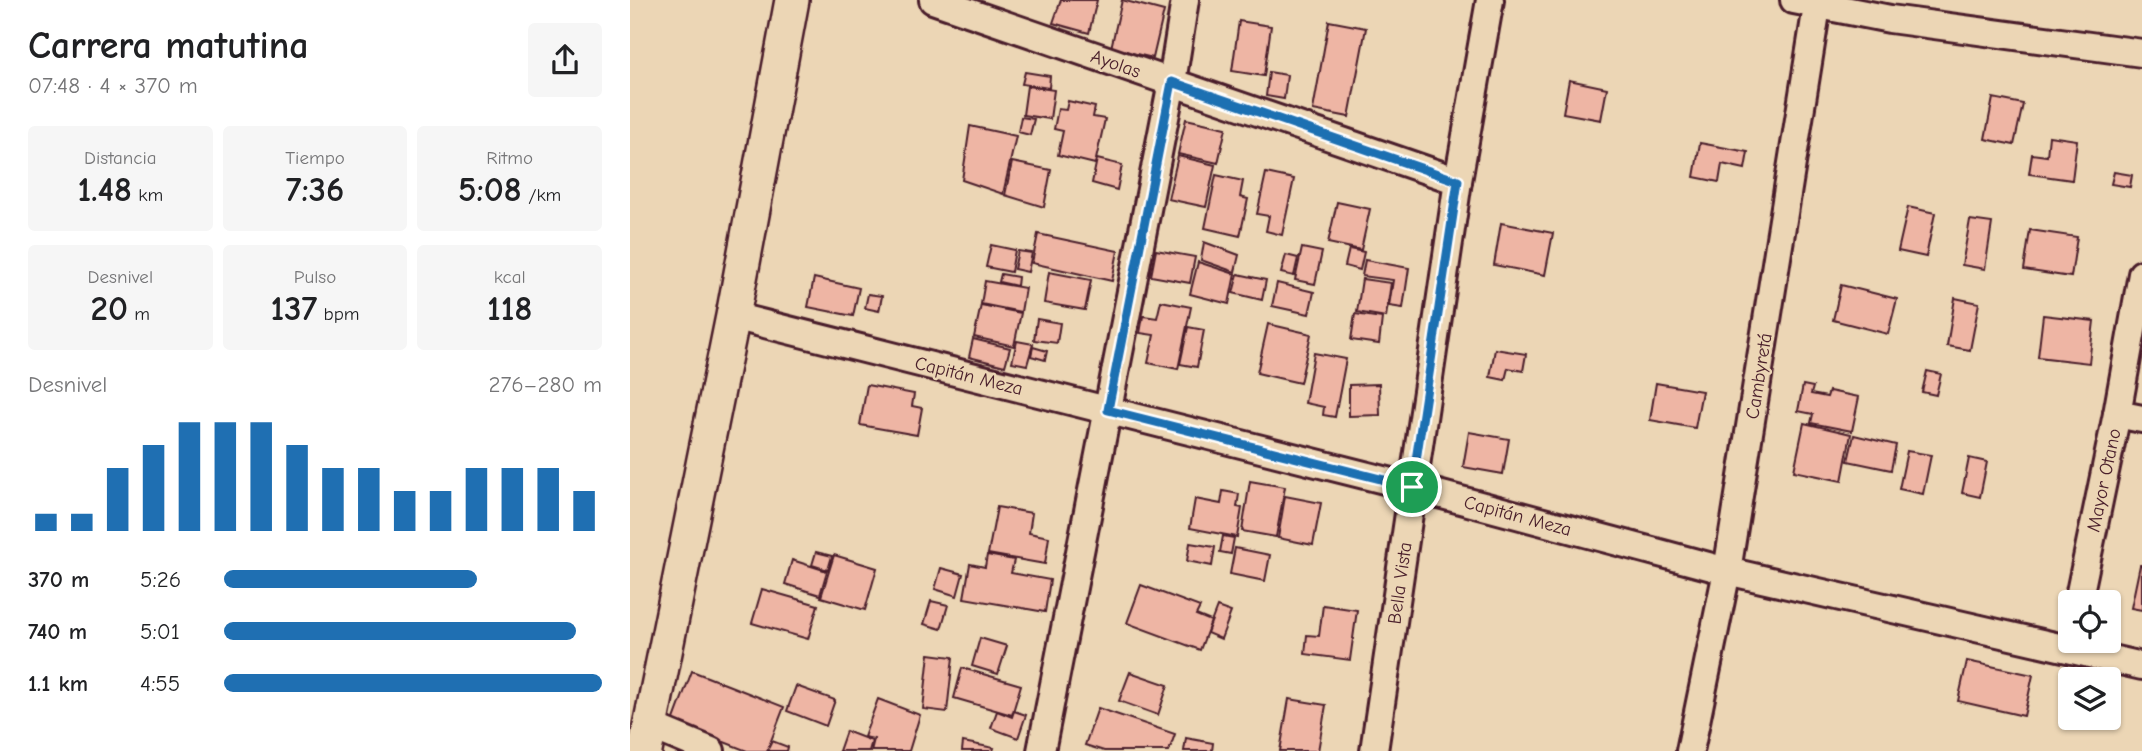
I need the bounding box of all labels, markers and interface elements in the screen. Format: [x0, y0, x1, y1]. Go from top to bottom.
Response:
button: share [528, 23, 602, 97]
text: Carrera matutina [28, 24, 309, 68]
street label: Ayolas [1088, 45, 1144, 83]
text: 07:48 · 4 × 370 m [28, 72, 198, 99]
text: Distancia [84, 147, 157, 169]
text: Tiempo [285, 147, 345, 169]
text: Ritmo [486, 147, 533, 169]
text: 1.48 [77, 169, 132, 210]
text: 7:36 [286, 169, 344, 210]
text: 5:08 [458, 169, 522, 210]
text: km [132, 184, 163, 206]
text: /km [522, 184, 561, 206]
text: Desnivel [88, 266, 153, 288]
text: Pulso [294, 266, 336, 288]
text: kcal [494, 266, 526, 288]
text: 20 [91, 288, 128, 329]
text: 137 [270, 288, 317, 329]
text: 118 [487, 288, 532, 329]
text: m [128, 303, 150, 325]
text: bpm [317, 303, 360, 325]
street label: Cambyretá [1741, 331, 1777, 421]
street label: Capitán Meza [913, 352, 1025, 400]
text: Desnivel [28, 371, 107, 398]
text: 276–280 m [488, 371, 602, 398]
street label: Mayor Otano [2082, 426, 2126, 534]
pin [1382, 457, 1442, 517]
icon: arrive [1393, 468, 1431, 506]
street label: Capitán Meza [1462, 491, 1574, 541]
street label: Bella Vista [1383, 541, 1417, 626]
text: 370 m [28, 566, 89, 593]
text: 5:26 [140, 566, 181, 593]
map controls [2058, 590, 2121, 730]
button: locate [2058, 590, 2121, 653]
text: 740 m [28, 618, 87, 645]
text: 5:01 [140, 618, 180, 645]
button: layers [2058, 667, 2121, 730]
text: 1.1 km [28, 670, 88, 697]
text: 4:55 [140, 670, 180, 697]

